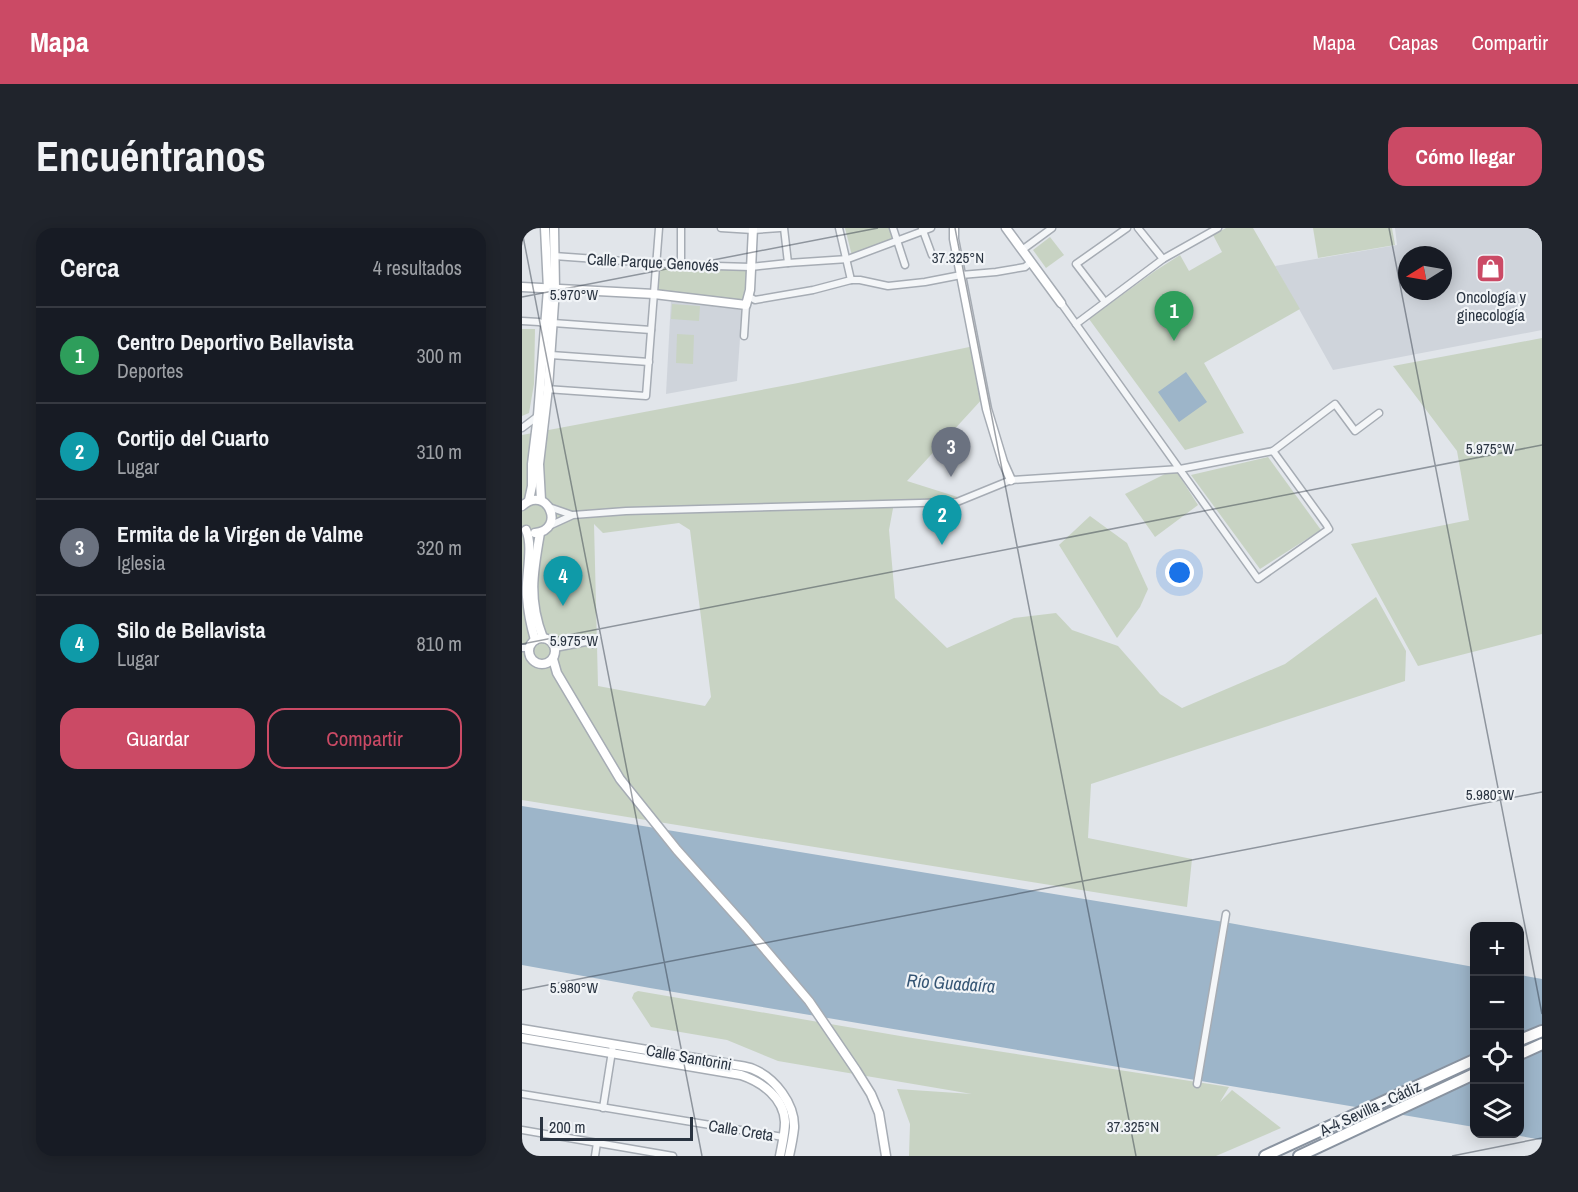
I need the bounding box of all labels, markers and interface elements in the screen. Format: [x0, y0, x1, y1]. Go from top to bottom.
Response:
text: Mapa [30, 23, 89, 61]
text: Mapa [1313, 28, 1356, 57]
text: Capas [1389, 28, 1438, 57]
text: Compartir [1471, 28, 1548, 57]
button: Cómo llegar [1388, 127, 1542, 186]
text: Encuéntranos [36, 128, 266, 184]
north arrow [1398, 246, 1452, 300]
text: 37.325°N [932, 247, 984, 268]
street label: Calle Parque Genovés [587, 248, 719, 276]
text: Cerca [60, 250, 119, 285]
shop icon: Oncología y ginecología [1475, 253, 1507, 285]
text: 4 resultados [373, 254, 462, 281]
text: 5.970°W [550, 284, 599, 305]
place label: Oncología y ginecología [1456, 286, 1526, 326]
pin: 1 [1154, 291, 1194, 341]
text: Centro Deportivo Bellavista [117, 327, 354, 357]
text: 1 [75, 342, 84, 369]
text: 300 m [416, 342, 462, 369]
text: Deportes [117, 357, 184, 384]
text: Cortijo del Cuarto [117, 423, 269, 453]
pin: 3 [932, 428, 970, 477]
text: 2 [75, 438, 84, 465]
text: 310 m [416, 438, 462, 465]
text: 5.975°W [1466, 438, 1515, 459]
text: Lugar [117, 453, 159, 480]
pin: 2 [922, 496, 962, 545]
text: Ermita de la Virgen de Valme [117, 519, 363, 549]
text: 3 [75, 534, 84, 561]
text: 320 m [416, 534, 462, 561]
text: Iglesia [117, 549, 165, 576]
pin: 4 [544, 556, 582, 606]
your location [1165, 558, 1194, 587]
text: Silo de Bellavista [117, 615, 265, 645]
text: 4 [75, 630, 84, 657]
text: 810 m [416, 630, 462, 657]
text: 5.975°W [550, 630, 599, 651]
text: Lugar [117, 645, 159, 672]
button: Guardar [60, 708, 255, 769]
button: Compartir [267, 708, 462, 769]
text: 5.980°W [1466, 784, 1515, 805]
map controls [1470, 922, 1524, 1138]
button: + [1470, 922, 1524, 976]
water label: Río Guadaíra [906, 967, 996, 999]
button: − [1470, 976, 1524, 1030]
text: 5.980°W [550, 977, 599, 998]
button: locate [1470, 1030, 1524, 1084]
street label: Calle Santorini [644, 1039, 734, 1075]
street label: A-4 Sevilla - Cádiz [1315, 1075, 1425, 1142]
button: layers [1470, 1084, 1524, 1138]
scale bar [540, 1114, 693, 1142]
street label: Calle Creta [707, 1114, 776, 1146]
text: 200 m [549, 1116, 585, 1138]
text: 37.325°N [1107, 1116, 1159, 1137]

